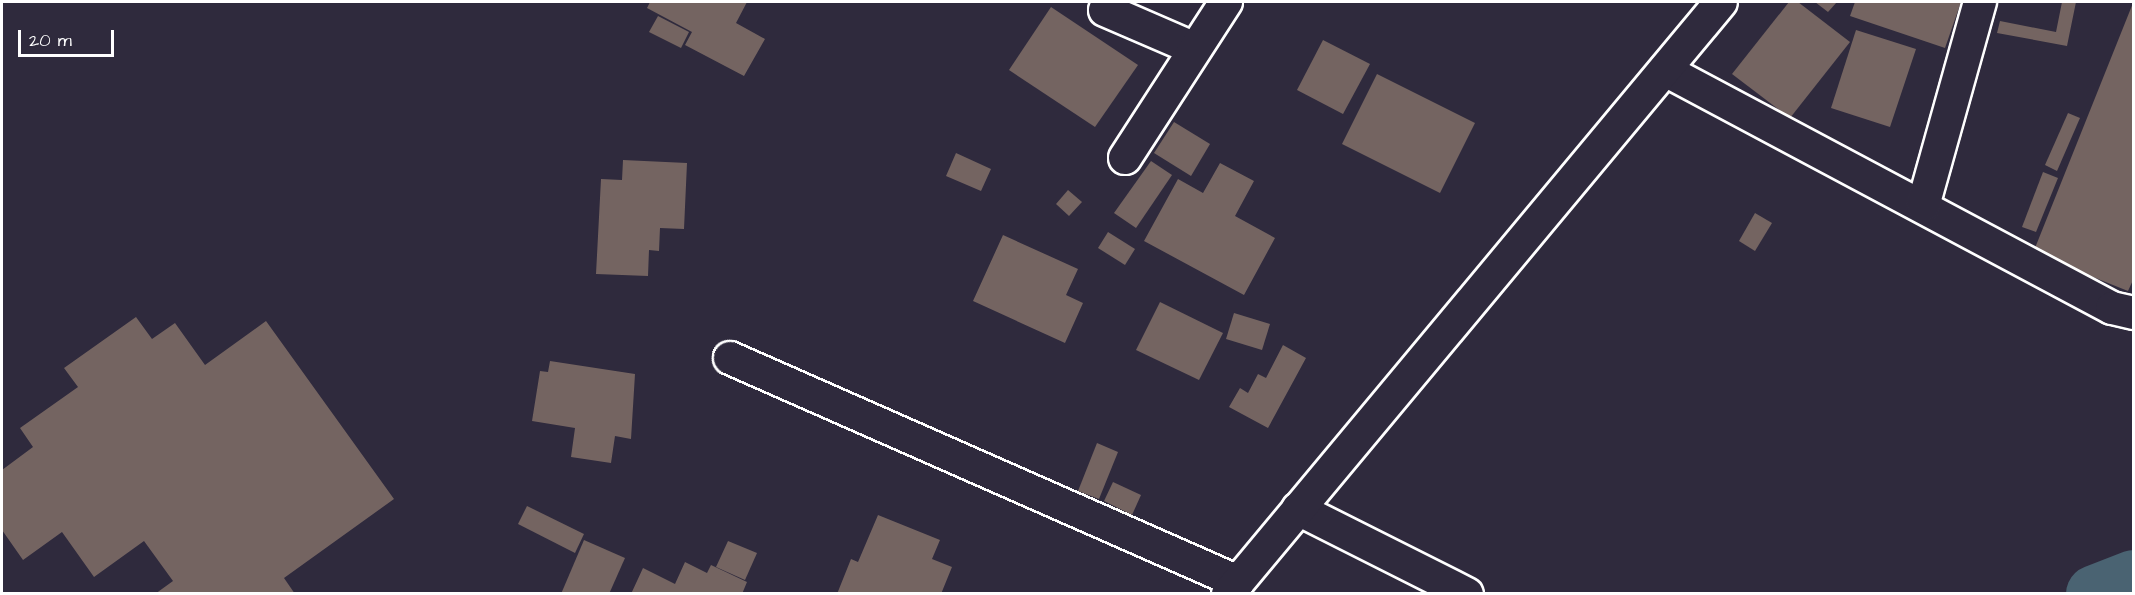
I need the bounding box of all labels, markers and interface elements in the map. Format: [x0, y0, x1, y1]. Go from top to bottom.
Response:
scale bar [21, 18, 117, 56]
text: 20 m [29, 28, 72, 53]

